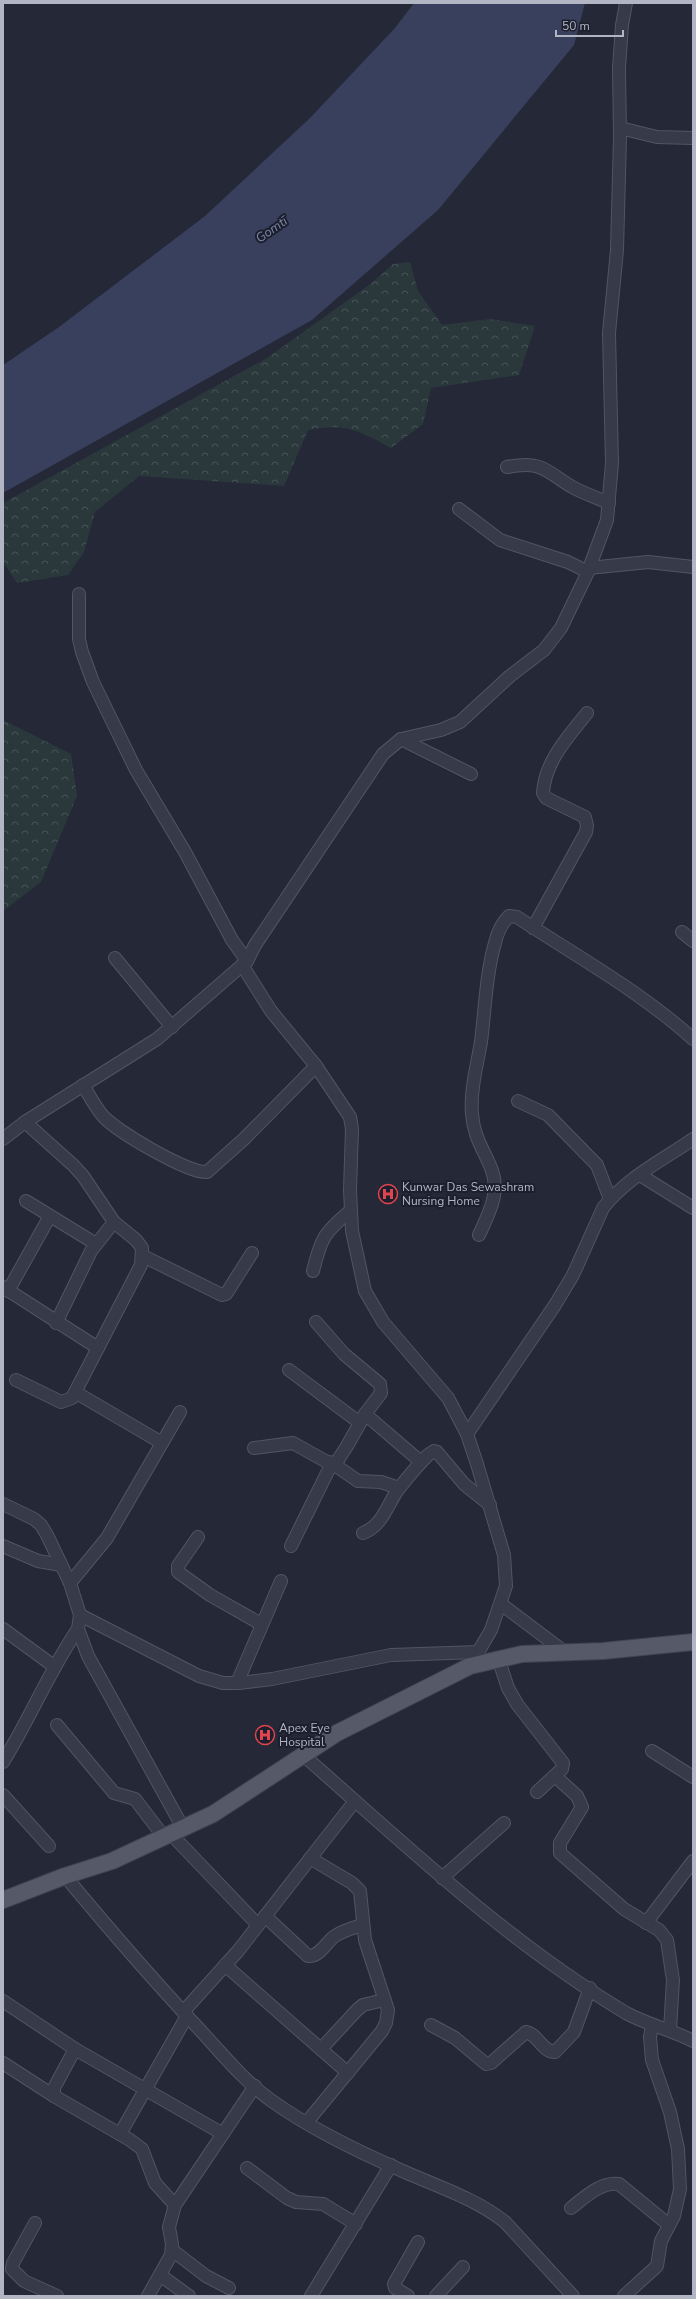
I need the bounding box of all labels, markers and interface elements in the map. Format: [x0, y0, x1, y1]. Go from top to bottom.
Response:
scale bar [556, 12, 623, 38]
text: 50 m [562, 18, 590, 34]
water label: Gomtī [252, 211, 293, 247]
place label: Kunwar Das Sewashram Nursing Home [402, 1179, 534, 1209]
hospital icon: Kunwar Das Sewashram Nursing Home [377, 1183, 399, 1205]
place label: Apex Eye Hospital [279, 1720, 330, 1750]
hospital icon: Apex Eye Hospital [254, 1724, 276, 1746]

